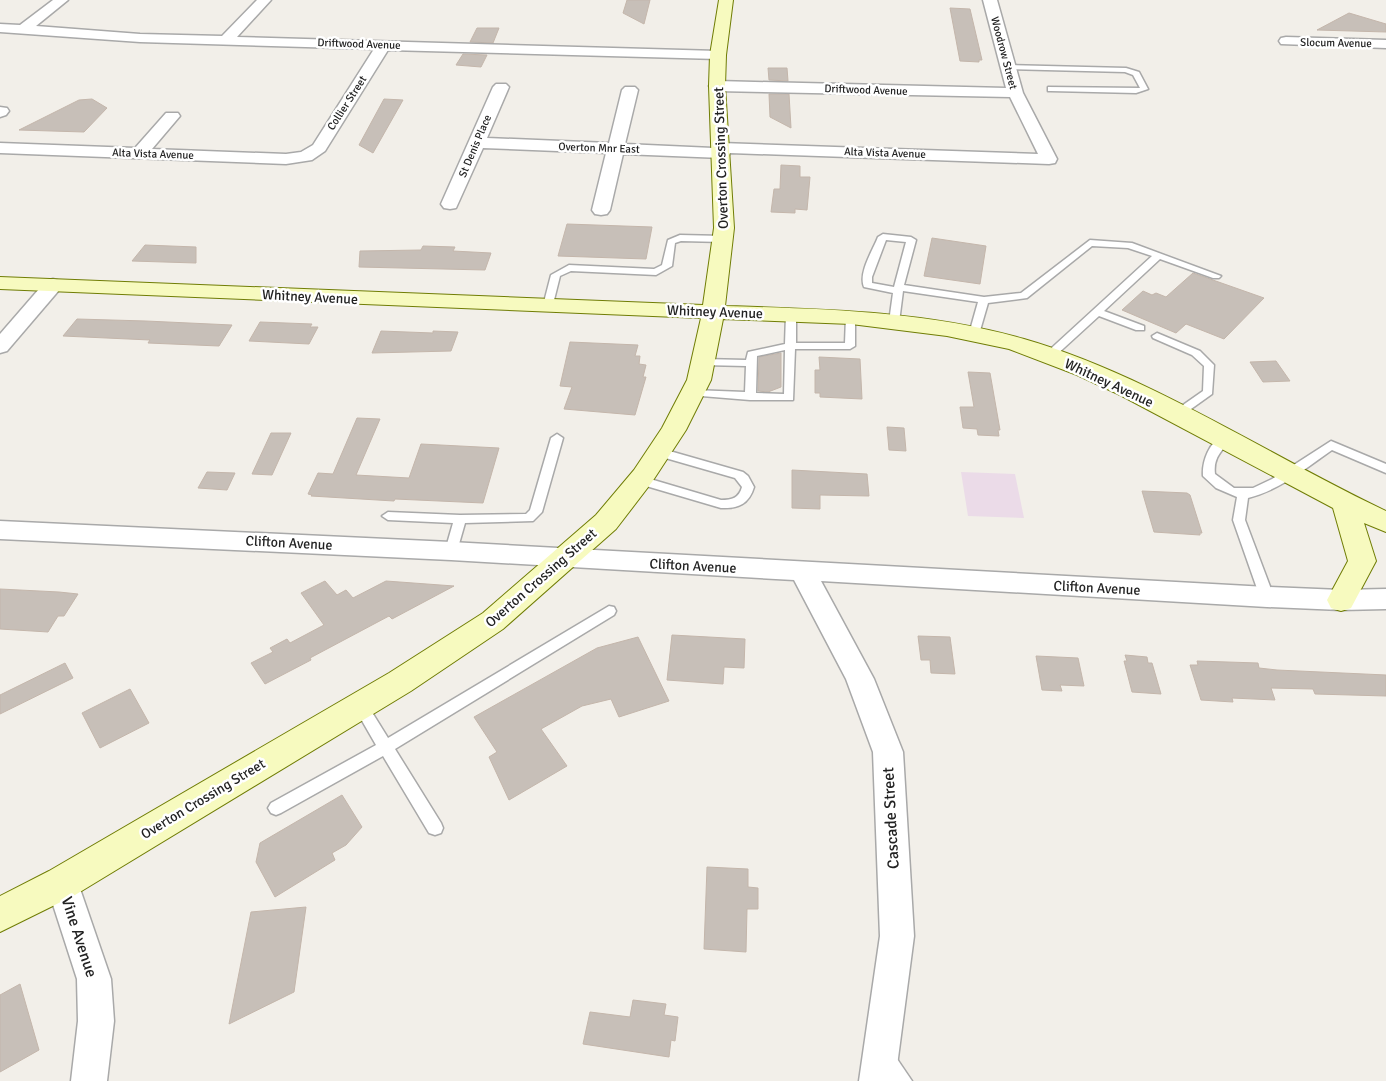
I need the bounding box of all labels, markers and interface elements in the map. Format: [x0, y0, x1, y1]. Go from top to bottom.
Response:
street label: Woodrow Street [988, 15, 1020, 91]
street label: Driftwood Avenue [317, 36, 401, 52]
street label: Slocum Avenue [1300, 36, 1372, 50]
street label: Collier Street [325, 73, 369, 133]
street label: Driftwood Avenue [824, 82, 908, 98]
street label: Overton Crossing Street [710, 87, 732, 229]
street label: St Denis Place [456, 113, 494, 179]
street label: Overton Mnr East [558, 140, 640, 156]
street label: Alta Vista Avenue [844, 145, 926, 161]
street label: Alta Vista Avenue [112, 146, 194, 162]
street label: Whitney Avenue [262, 286, 358, 308]
street label: Whitney Avenue [667, 302, 763, 322]
street label: Whitney Avenue [1062, 355, 1156, 411]
street label: Overton Crossing Street [482, 525, 600, 631]
street label: Clifton Avenue [245, 532, 333, 554]
street label: Clifton Avenue [649, 555, 737, 577]
street label: Clifton Avenue [1053, 577, 1141, 599]
street label: Overton Crossing Street [138, 755, 268, 843]
street label: Cascade Street [878, 766, 904, 869]
street label: Vine Avenue [57, 894, 101, 980]

